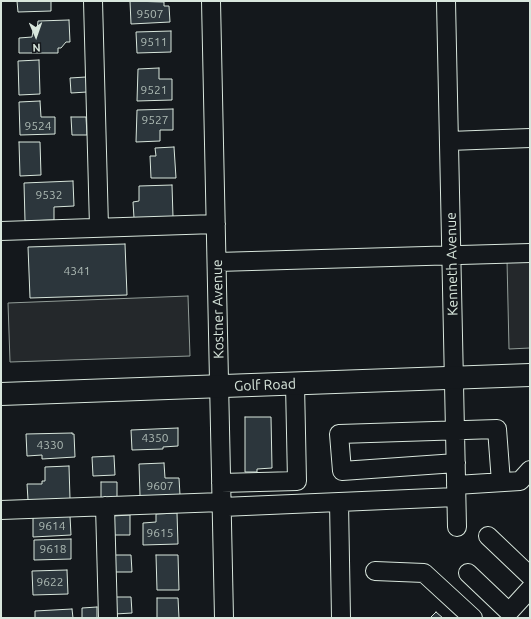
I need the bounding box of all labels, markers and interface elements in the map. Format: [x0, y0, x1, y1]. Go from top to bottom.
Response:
house number: 9507 [136, 7, 164, 21]
north arrow [16, 16, 56, 56]
house number: 9511 [140, 35, 168, 49]
text: N [32, 42, 41, 54]
house number: 9521 [140, 83, 168, 97]
house number: 9527 [141, 113, 169, 127]
house number: 9524 [24, 119, 52, 133]
house number: 9532 [35, 188, 63, 202]
street label: Kenneth Avenue [443, 212, 461, 316]
street label: Kostner Avenue [209, 259, 227, 359]
house number: 4341 [63, 264, 91, 278]
street label: Golf Road [234, 376, 296, 394]
house number: 4350 [141, 431, 169, 445]
house number: 4330 [36, 438, 64, 452]
house number: 9607 [146, 479, 174, 493]
house number: 9614 [38, 519, 66, 533]
house number: 9615 [146, 526, 174, 540]
house number: 9618 [39, 542, 67, 556]
house number: 9622 [36, 575, 64, 589]

